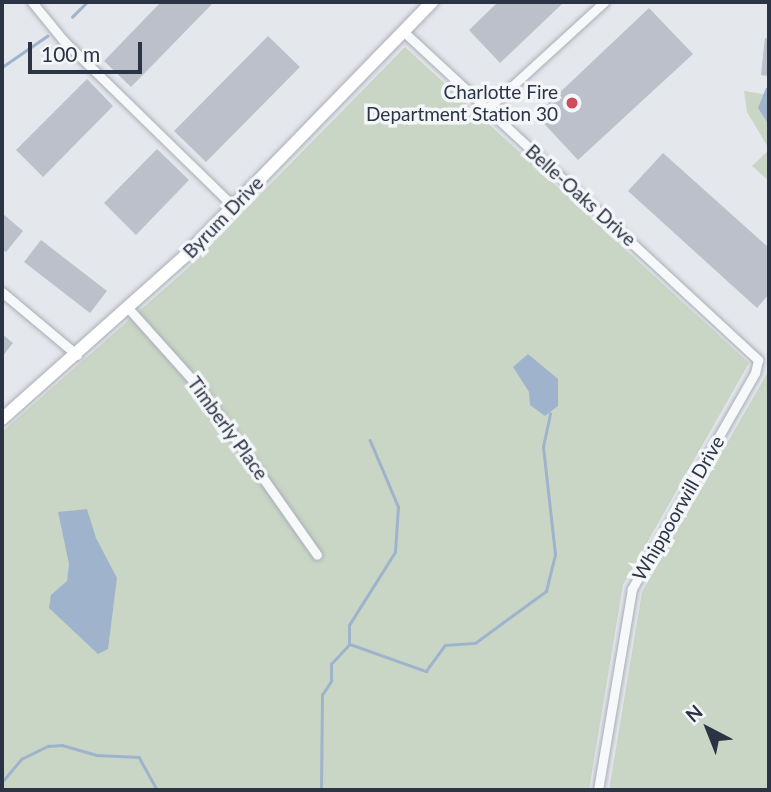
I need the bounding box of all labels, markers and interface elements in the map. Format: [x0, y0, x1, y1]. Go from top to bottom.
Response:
scale bar [32, 28, 145, 72]
text: 100 m [41, 41, 100, 66]
place label: Charlotte Fire Department Station 30 [366, 81, 558, 125]
marker: Charlotte Fire Department Station 30 [564, 95, 580, 111]
street label: Belle-Oaks Drive [521, 139, 641, 251]
street label: Byrum Drive [178, 171, 268, 263]
street label: Timberly Place [183, 372, 273, 484]
street label: Whippoorwill Drive [627, 432, 729, 584]
north arrow [673, 694, 743, 764]
text: N [680, 700, 707, 726]

